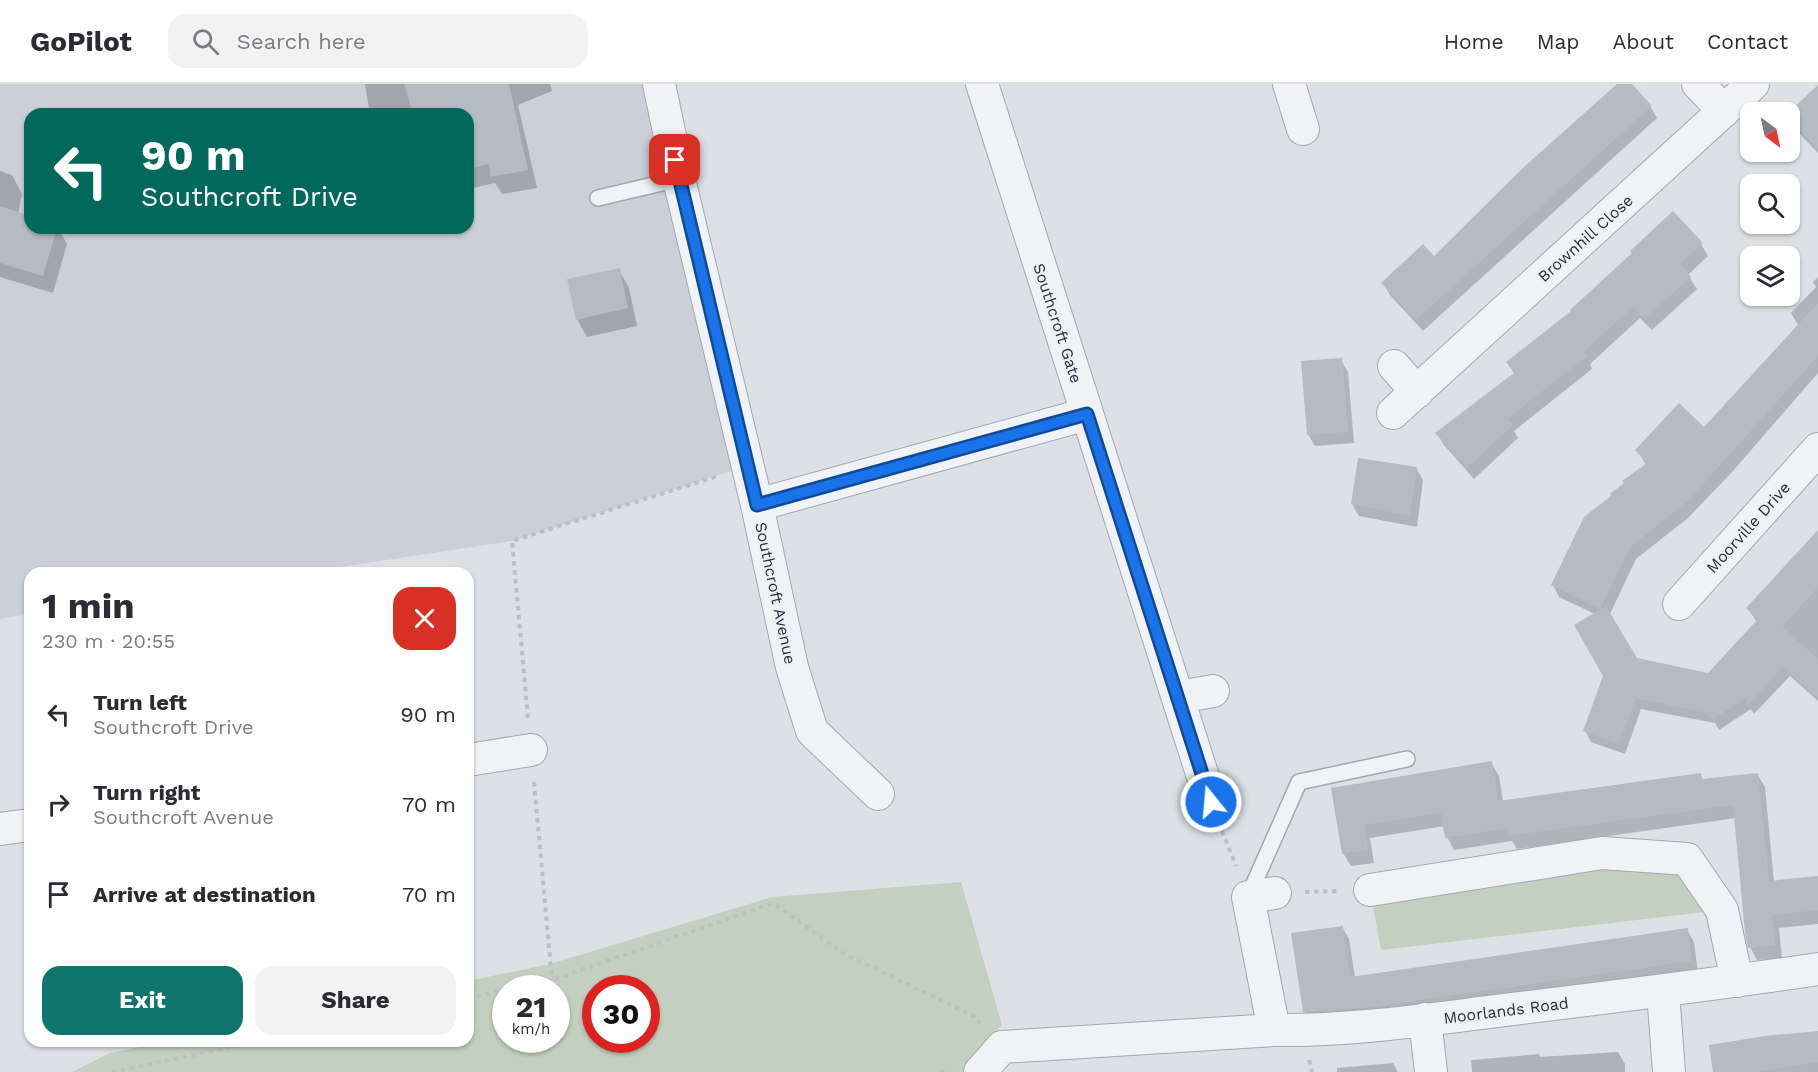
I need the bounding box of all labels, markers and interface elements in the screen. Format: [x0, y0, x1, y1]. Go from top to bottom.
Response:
search box [168, 14, 588, 68]
text: GoPilot [30, 25, 132, 58]
icon: search [189, 25, 222, 58]
text: Search here [237, 29, 366, 54]
text: Home [1444, 29, 1504, 54]
text: Map [1537, 29, 1580, 54]
text: About [1613, 29, 1674, 54]
text: Contact [1707, 29, 1788, 54]
north arrow [1740, 102, 1800, 162]
map controls [1740, 102, 1800, 306]
text: 90 m [141, 131, 245, 180]
icon: left [42, 132, 120, 210]
pin [649, 134, 700, 185]
icon: arrive [658, 143, 691, 176]
button: search [1740, 174, 1800, 234]
text: Southcroft Drive [141, 181, 358, 213]
street label: Brownhill Close [1534, 191, 1637, 286]
button: layers [1740, 246, 1800, 306]
street label: Southcroft Gate [1029, 261, 1086, 386]
street label: Moorville Drive [1702, 478, 1794, 577]
street label: Southcroft Avenue [751, 520, 800, 666]
text: 1 min [42, 585, 134, 627]
button: close [393, 587, 456, 650]
text: 230 m · 20:55 [42, 629, 175, 653]
text: Turn left [93, 690, 187, 715]
icon: left [42, 698, 75, 731]
text: 90 m [400, 702, 456, 727]
text: Southcroft Drive [93, 715, 254, 739]
position arrow [1179, 770, 1243, 834]
text: Turn right [93, 780, 200, 805]
icon: right [42, 788, 75, 821]
text: 70 m [402, 792, 456, 817]
text: Southcroft Avenue [93, 805, 274, 829]
icon: arrive [42, 878, 75, 911]
text: Arrive at destination [93, 882, 316, 907]
text: 70 m [402, 882, 456, 907]
button: Exit [42, 966, 243, 1035]
button: Share [255, 966, 456, 1035]
speed limit sign: 30 [582, 975, 660, 1053]
text: 21 [516, 989, 546, 1024]
street label: Moorlands Road [1442, 993, 1570, 1028]
text: km/h [512, 1020, 550, 1038]

